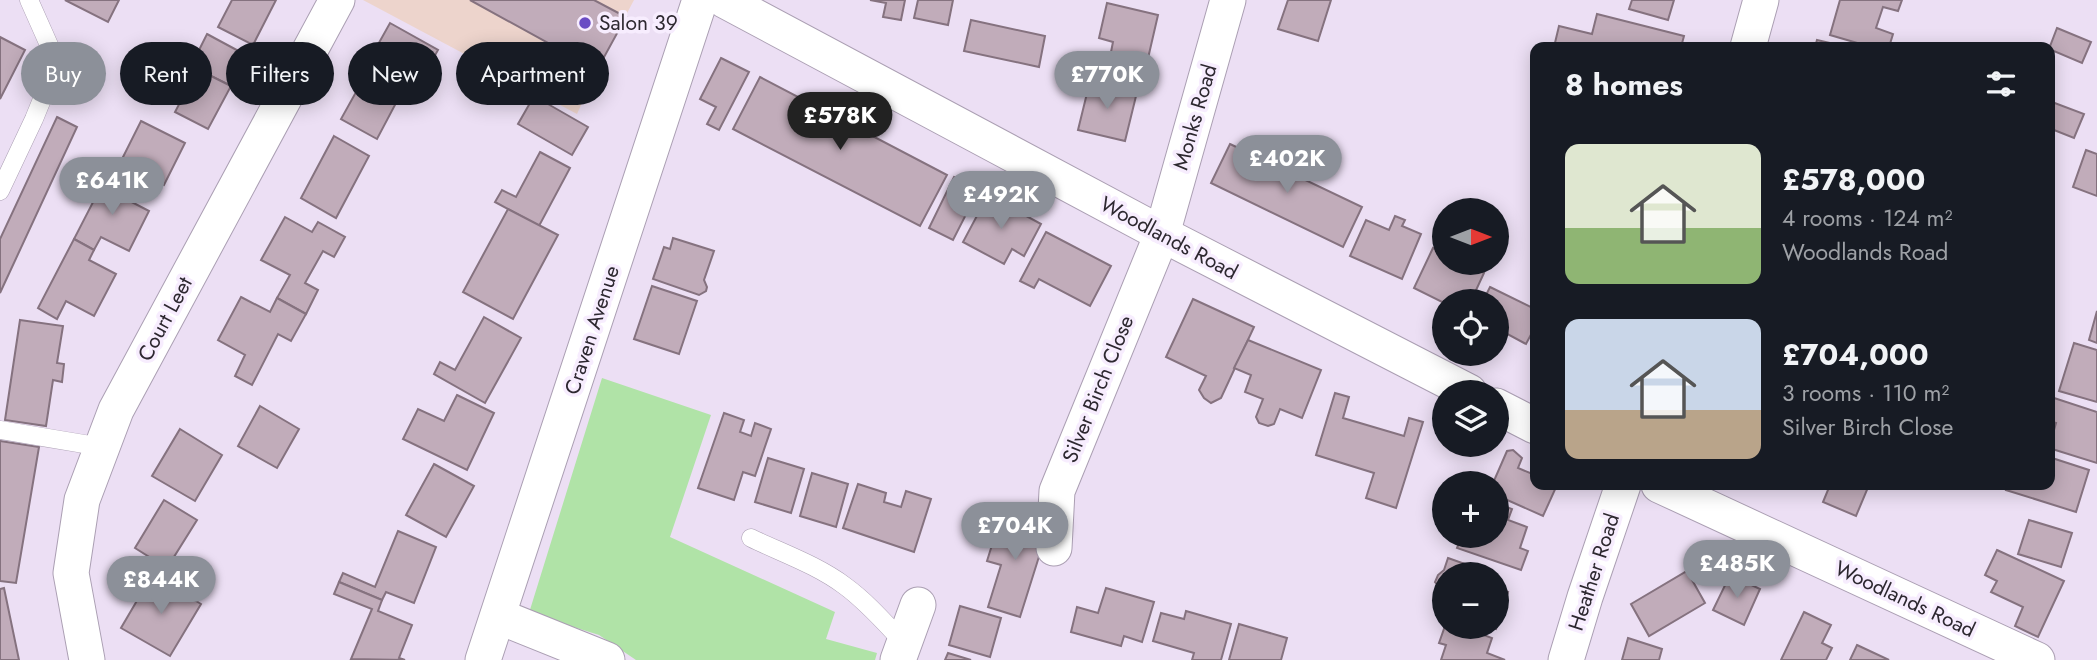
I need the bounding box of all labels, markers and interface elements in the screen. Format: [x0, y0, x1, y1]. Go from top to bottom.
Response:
place label: Salon 39 [599, 8, 678, 38]
marker: Salon 39 [577, 15, 593, 31]
chip: Buy [21, 42, 106, 105]
chip: Rent [120, 42, 212, 105]
chip: Filters [226, 42, 334, 105]
chip: New [348, 42, 442, 105]
chip: Apartment [456, 42, 609, 105]
pin: £770K [1058, 52, 1156, 111]
text: £770K [1070, 57, 1144, 91]
street label: Monks Road [1166, 61, 1224, 173]
text: 8 homes [1565, 63, 1683, 106]
icon: filters [1982, 65, 2020, 103]
pin: £578K [791, 92, 889, 152]
text: £578K [803, 98, 877, 132]
pin: £402K [1238, 136, 1336, 195]
text: £402K [1249, 141, 1325, 175]
pin: £641K [63, 158, 161, 217]
text: £578,000 [1782, 158, 1925, 201]
text: £641K [75, 163, 149, 197]
pin: £492K [952, 172, 1050, 231]
icon: home [1621, 172, 1705, 256]
text: £492K [963, 177, 1039, 211]
street label: Woodlands Road [1095, 189, 1243, 287]
north arrow [1432, 198, 1508, 275]
map controls [1432, 198, 1509, 639]
text: 4 rooms · 124 m² [1782, 201, 1953, 235]
text: Woodlands Road [1782, 235, 1948, 269]
street label: Craven Avenue [557, 261, 627, 398]
street label: Court Leet [130, 272, 200, 366]
button: locate [1432, 289, 1509, 366]
street label: Silver Birch Close [1055, 311, 1141, 467]
text: £704,000 [1782, 333, 1929, 376]
icon: home [1621, 347, 1705, 431]
text: 3 rooms · 110 m² [1782, 376, 1949, 410]
button: layers [1432, 380, 1509, 457]
text: Silver Birch Close [1782, 410, 1953, 444]
button: + [1432, 471, 1509, 548]
pin: £704K [966, 503, 1064, 562]
text: £704K [977, 508, 1053, 542]
street label: Heather Road [1561, 510, 1627, 634]
pin: £485K [1688, 540, 1786, 600]
text: £485K [1699, 546, 1775, 580]
street label: Woodlands Road [1830, 553, 1980, 645]
pin: £844K [112, 556, 210, 616]
text: £844K [123, 562, 199, 596]
button: − [1432, 562, 1509, 639]

